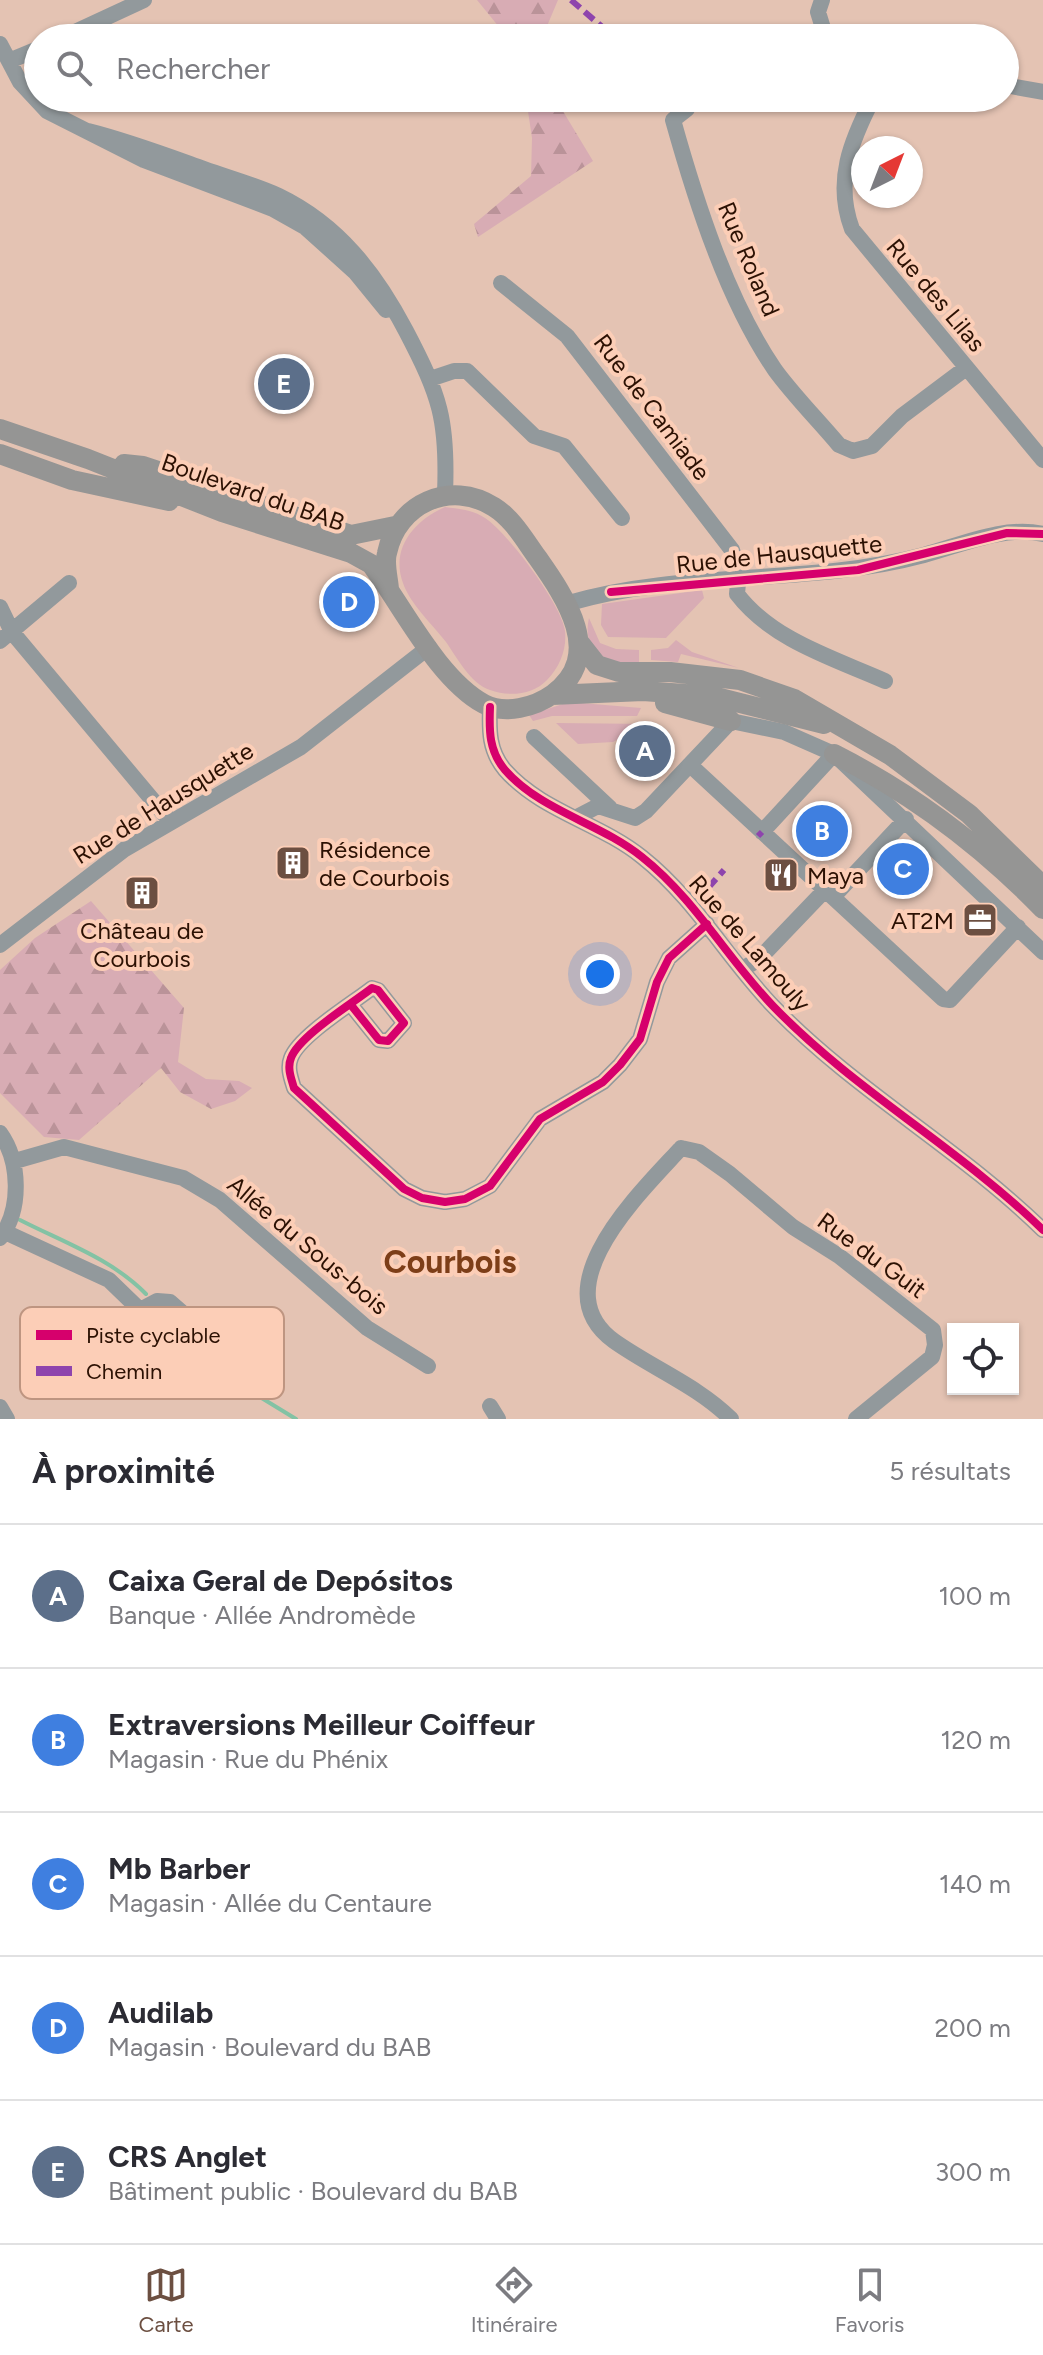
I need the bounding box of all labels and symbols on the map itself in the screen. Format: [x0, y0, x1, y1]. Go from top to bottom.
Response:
north arrow [851, 136, 923, 208]
street label: Rue Roland [712, 197, 786, 321]
street label: Rue des Lilas [880, 233, 992, 357]
street label: Rue de Camiade [588, 328, 716, 486]
pin: E [258, 354, 310, 414]
street label: Boulevard du BAB [158, 447, 348, 537]
street label: Rue de Hausquette [675, 529, 883, 579]
pin: D [323, 572, 375, 632]
pin: A [619, 721, 671, 781]
street label: Rue de Hausquette [68, 736, 258, 870]
pin: B [796, 801, 848, 861]
place label: Résidence de Courbois [319, 835, 450, 892]
pin: C [877, 839, 929, 899]
building icon: Résidence de Courbois [274, 844, 312, 882]
restaurant icon: Maya [762, 856, 800, 894]
place label: Maya [807, 861, 864, 890]
street label: Rue de Lamouly [683, 869, 817, 1017]
building icon: Château de Courbois [123, 874, 161, 912]
office icon: AT2M [961, 901, 999, 939]
place label: AT2M [891, 906, 954, 935]
place label: Château de Courbois [80, 916, 204, 973]
your location [580, 954, 620, 994]
street label: Allée du Sous-bois [222, 1170, 394, 1320]
street label: Rue du Guit [812, 1206, 932, 1304]
district label: Courbois [383, 1243, 517, 1281]
legend [20, 1307, 284, 1399]
text: Piste cyclable [86, 1322, 220, 1349]
text: Chemin [86, 1358, 162, 1385]

